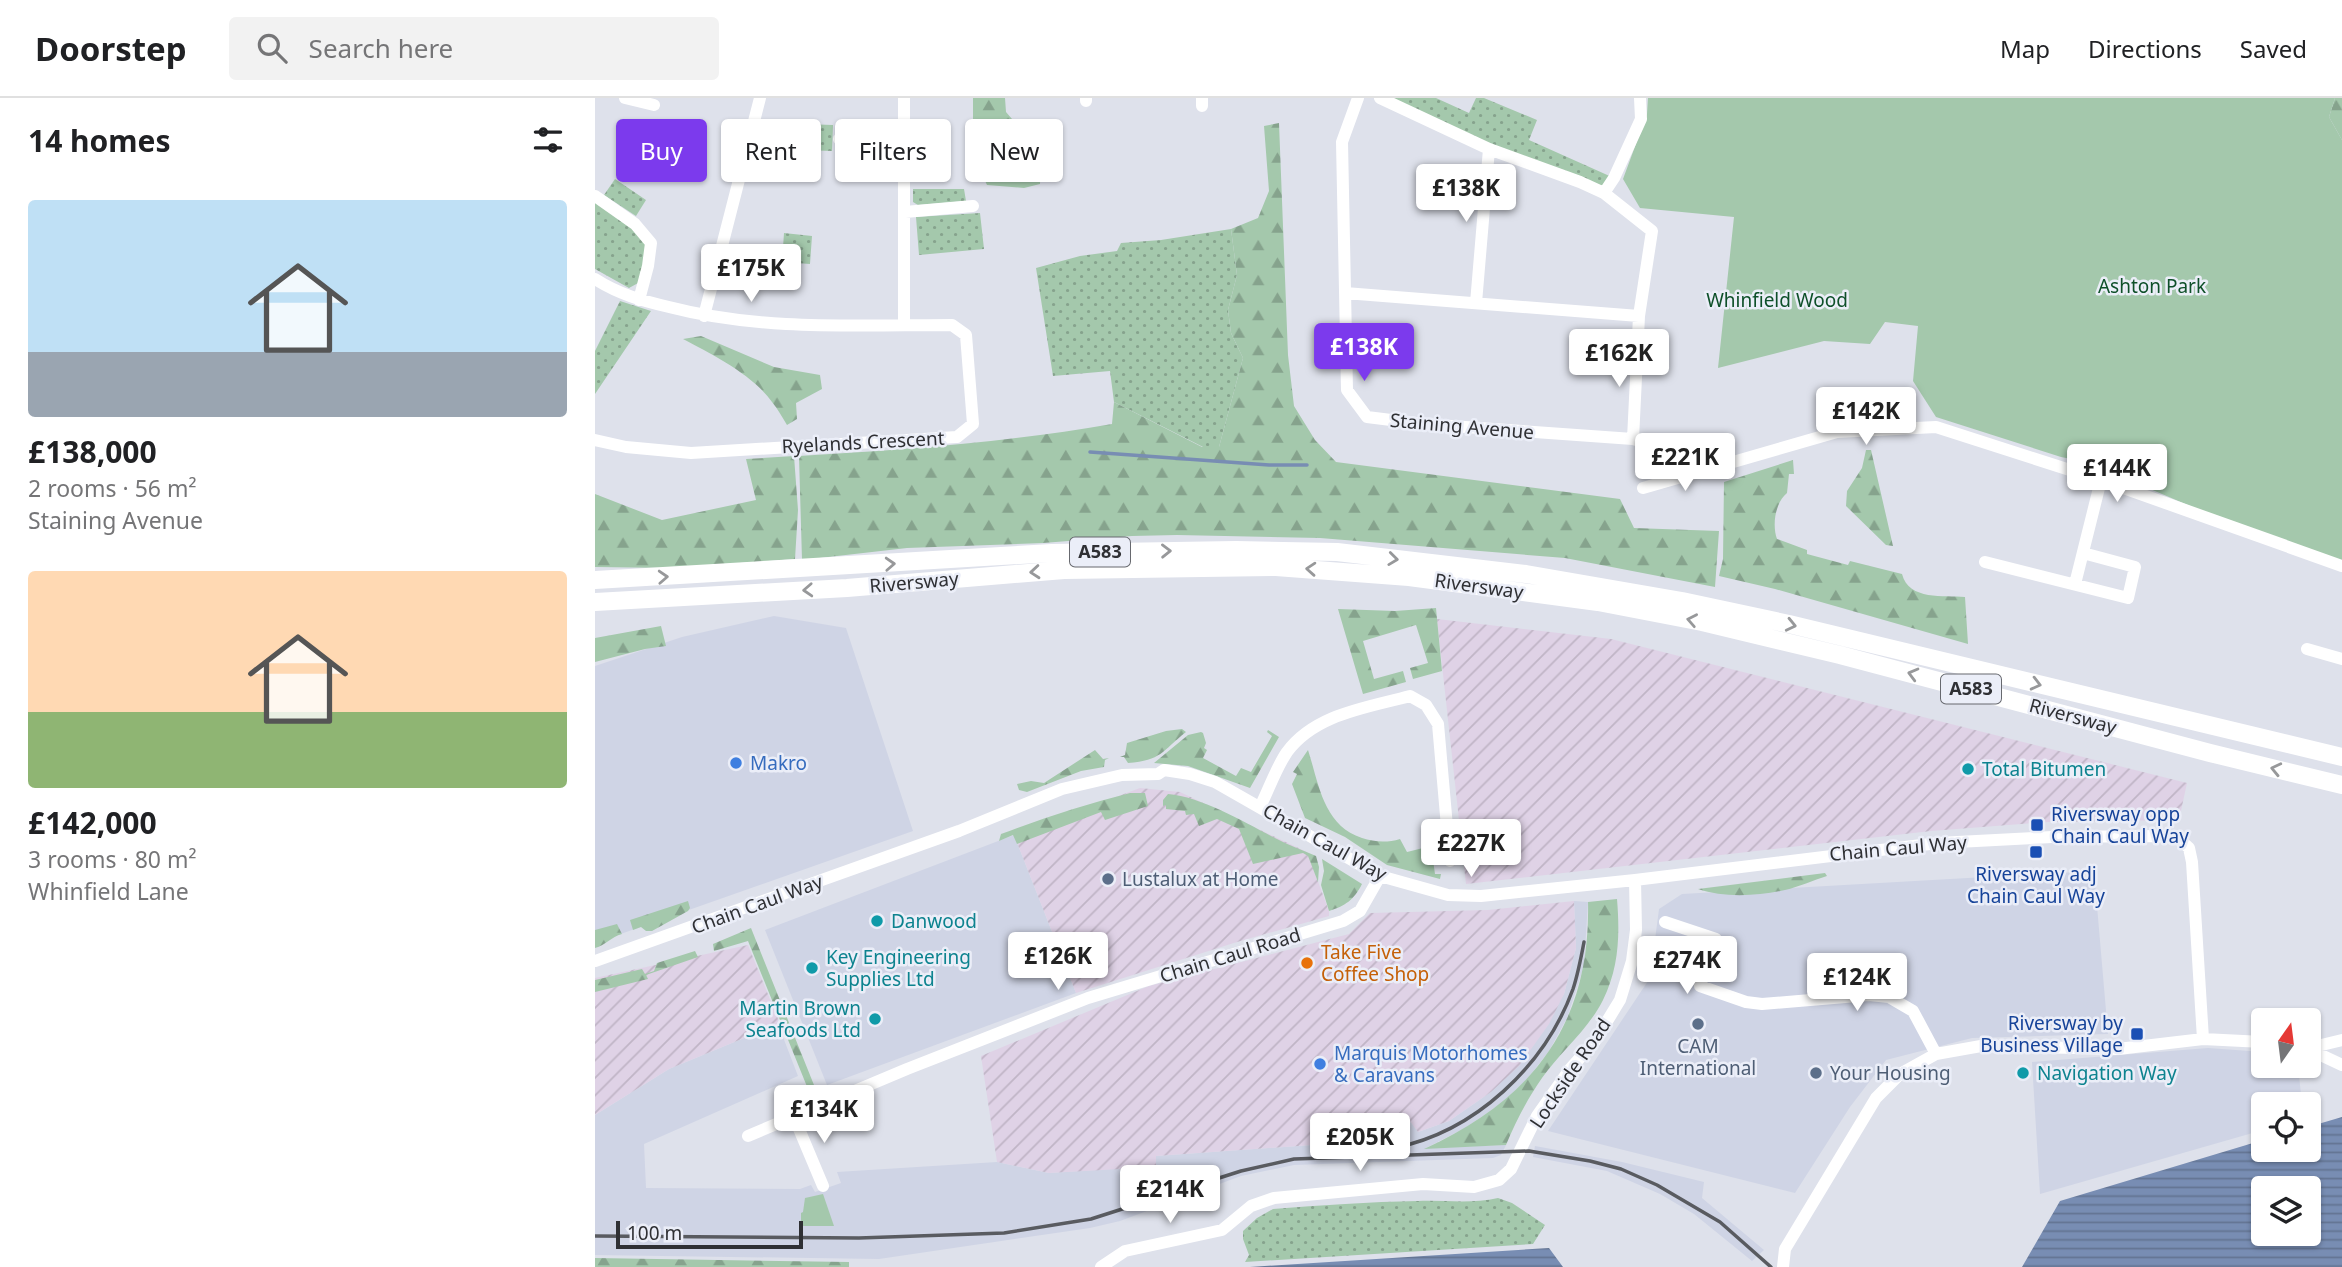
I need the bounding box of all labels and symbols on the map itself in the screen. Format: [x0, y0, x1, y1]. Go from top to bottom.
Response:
pin: £138K [1417, 164, 1515, 224]
pin: £175K [702, 244, 800, 304]
park label: Ashton Park [2098, 273, 2206, 299]
park label: Whinfield Wood [1706, 287, 1848, 313]
pin: £138K [1315, 324, 1413, 383]
pin: £162K [1570, 330, 1668, 389]
pin: £142K [1817, 388, 1915, 447]
street label: Staining Avenue [1389, 407, 1535, 445]
street label: Ryelands Crescent [781, 425, 945, 459]
pin: £221K [1636, 434, 1734, 493]
pin: £144K [2068, 444, 2166, 504]
road number: A583 [1070, 538, 1130, 566]
one-way arrow [1162, 543, 1172, 559]
one-way arrow [1388, 551, 1399, 566]
one-way arrow [885, 557, 896, 572]
one-way arrow [1306, 562, 1317, 577]
one-way arrow [1029, 564, 1040, 579]
street label: Riversway [868, 565, 960, 599]
street label: Riversway [1433, 567, 1525, 605]
one-way arrow [658, 570, 669, 585]
one-way arrow [802, 582, 813, 597]
one-way arrow [1686, 614, 1698, 629]
one-way arrow [1785, 617, 1797, 631]
one-way arrow [1907, 668, 1919, 682]
road number: A583 [1941, 674, 2001, 704]
one-way arrow [2030, 675, 2042, 690]
street label: Riversway [2026, 692, 2120, 740]
place label: Makro [750, 750, 807, 776]
marker: Makro [728, 755, 744, 771]
place label: Total Bitumen [1982, 756, 2106, 782]
marker: Total Bitumen [1960, 761, 1976, 777]
one-way arrow [2270, 763, 2282, 777]
street label: Chain Caul Way [1258, 797, 1392, 887]
place label: Riversway opp Chain Caul Way [2051, 801, 2189, 849]
marker: Riversway opp Chain Caul Way [2029, 817, 2045, 833]
pin: £227K [1422, 820, 1520, 879]
street label: Chain Caul Way [1828, 829, 1968, 867]
marker: Riversway adj Chain Caul Way [2028, 844, 2044, 860]
place label: Riversway adj Chain Caul Way [1967, 861, 2105, 909]
place label: Lustalux at Home [1122, 866, 1278, 892]
street label: Chain Caul Way [688, 868, 827, 940]
marker: Lustalux at Home [1100, 871, 1116, 887]
place label: Danwood [891, 908, 977, 934]
marker: Danwood [869, 913, 885, 929]
street label: Chain Caul Road [1156, 921, 1304, 989]
pin: £126K [1009, 932, 1107, 992]
pin: £274K [1638, 936, 1736, 996]
place label: Take Five Coffee Shop [1321, 939, 1429, 987]
place label: Key Engineering Supplies Ltd [826, 944, 971, 992]
pin: £124K [1808, 954, 1906, 1013]
marker: Take Five Coffee Shop [1299, 955, 1315, 971]
marker: Key Engineering Supplies Ltd [804, 960, 820, 976]
place label: Martin Brown Seafoods Ltd [739, 995, 861, 1043]
north arrow [2251, 1008, 2321, 1078]
place label: Riversway by Business Village [1980, 1010, 2123, 1058]
marker: Martin Brown Seafoods Ltd [867, 1011, 883, 1027]
street label: Lockside Road [1524, 1013, 1616, 1133]
marker: CAM International [1690, 1016, 1706, 1032]
marker: Riversway by Business Village [2129, 1026, 2145, 1042]
place label: CAM International [1640, 1033, 1756, 1081]
place label: Marquis Motorhomes & Caravans [1334, 1040, 1527, 1088]
marker: Marquis Motorhomes & Caravans [1312, 1056, 1328, 1072]
place label: Your Housing [1830, 1060, 1951, 1086]
place label: Navigation Way [2037, 1060, 2177, 1086]
marker: Your Housing [1808, 1065, 1824, 1081]
marker: Navigation Way [2015, 1065, 2031, 1081]
pin: £134K [775, 1086, 873, 1145]
pin: £205K [1311, 1114, 1409, 1173]
pin: £214K [1121, 1166, 1219, 1225]
scale bar [616, 1218, 803, 1250]

